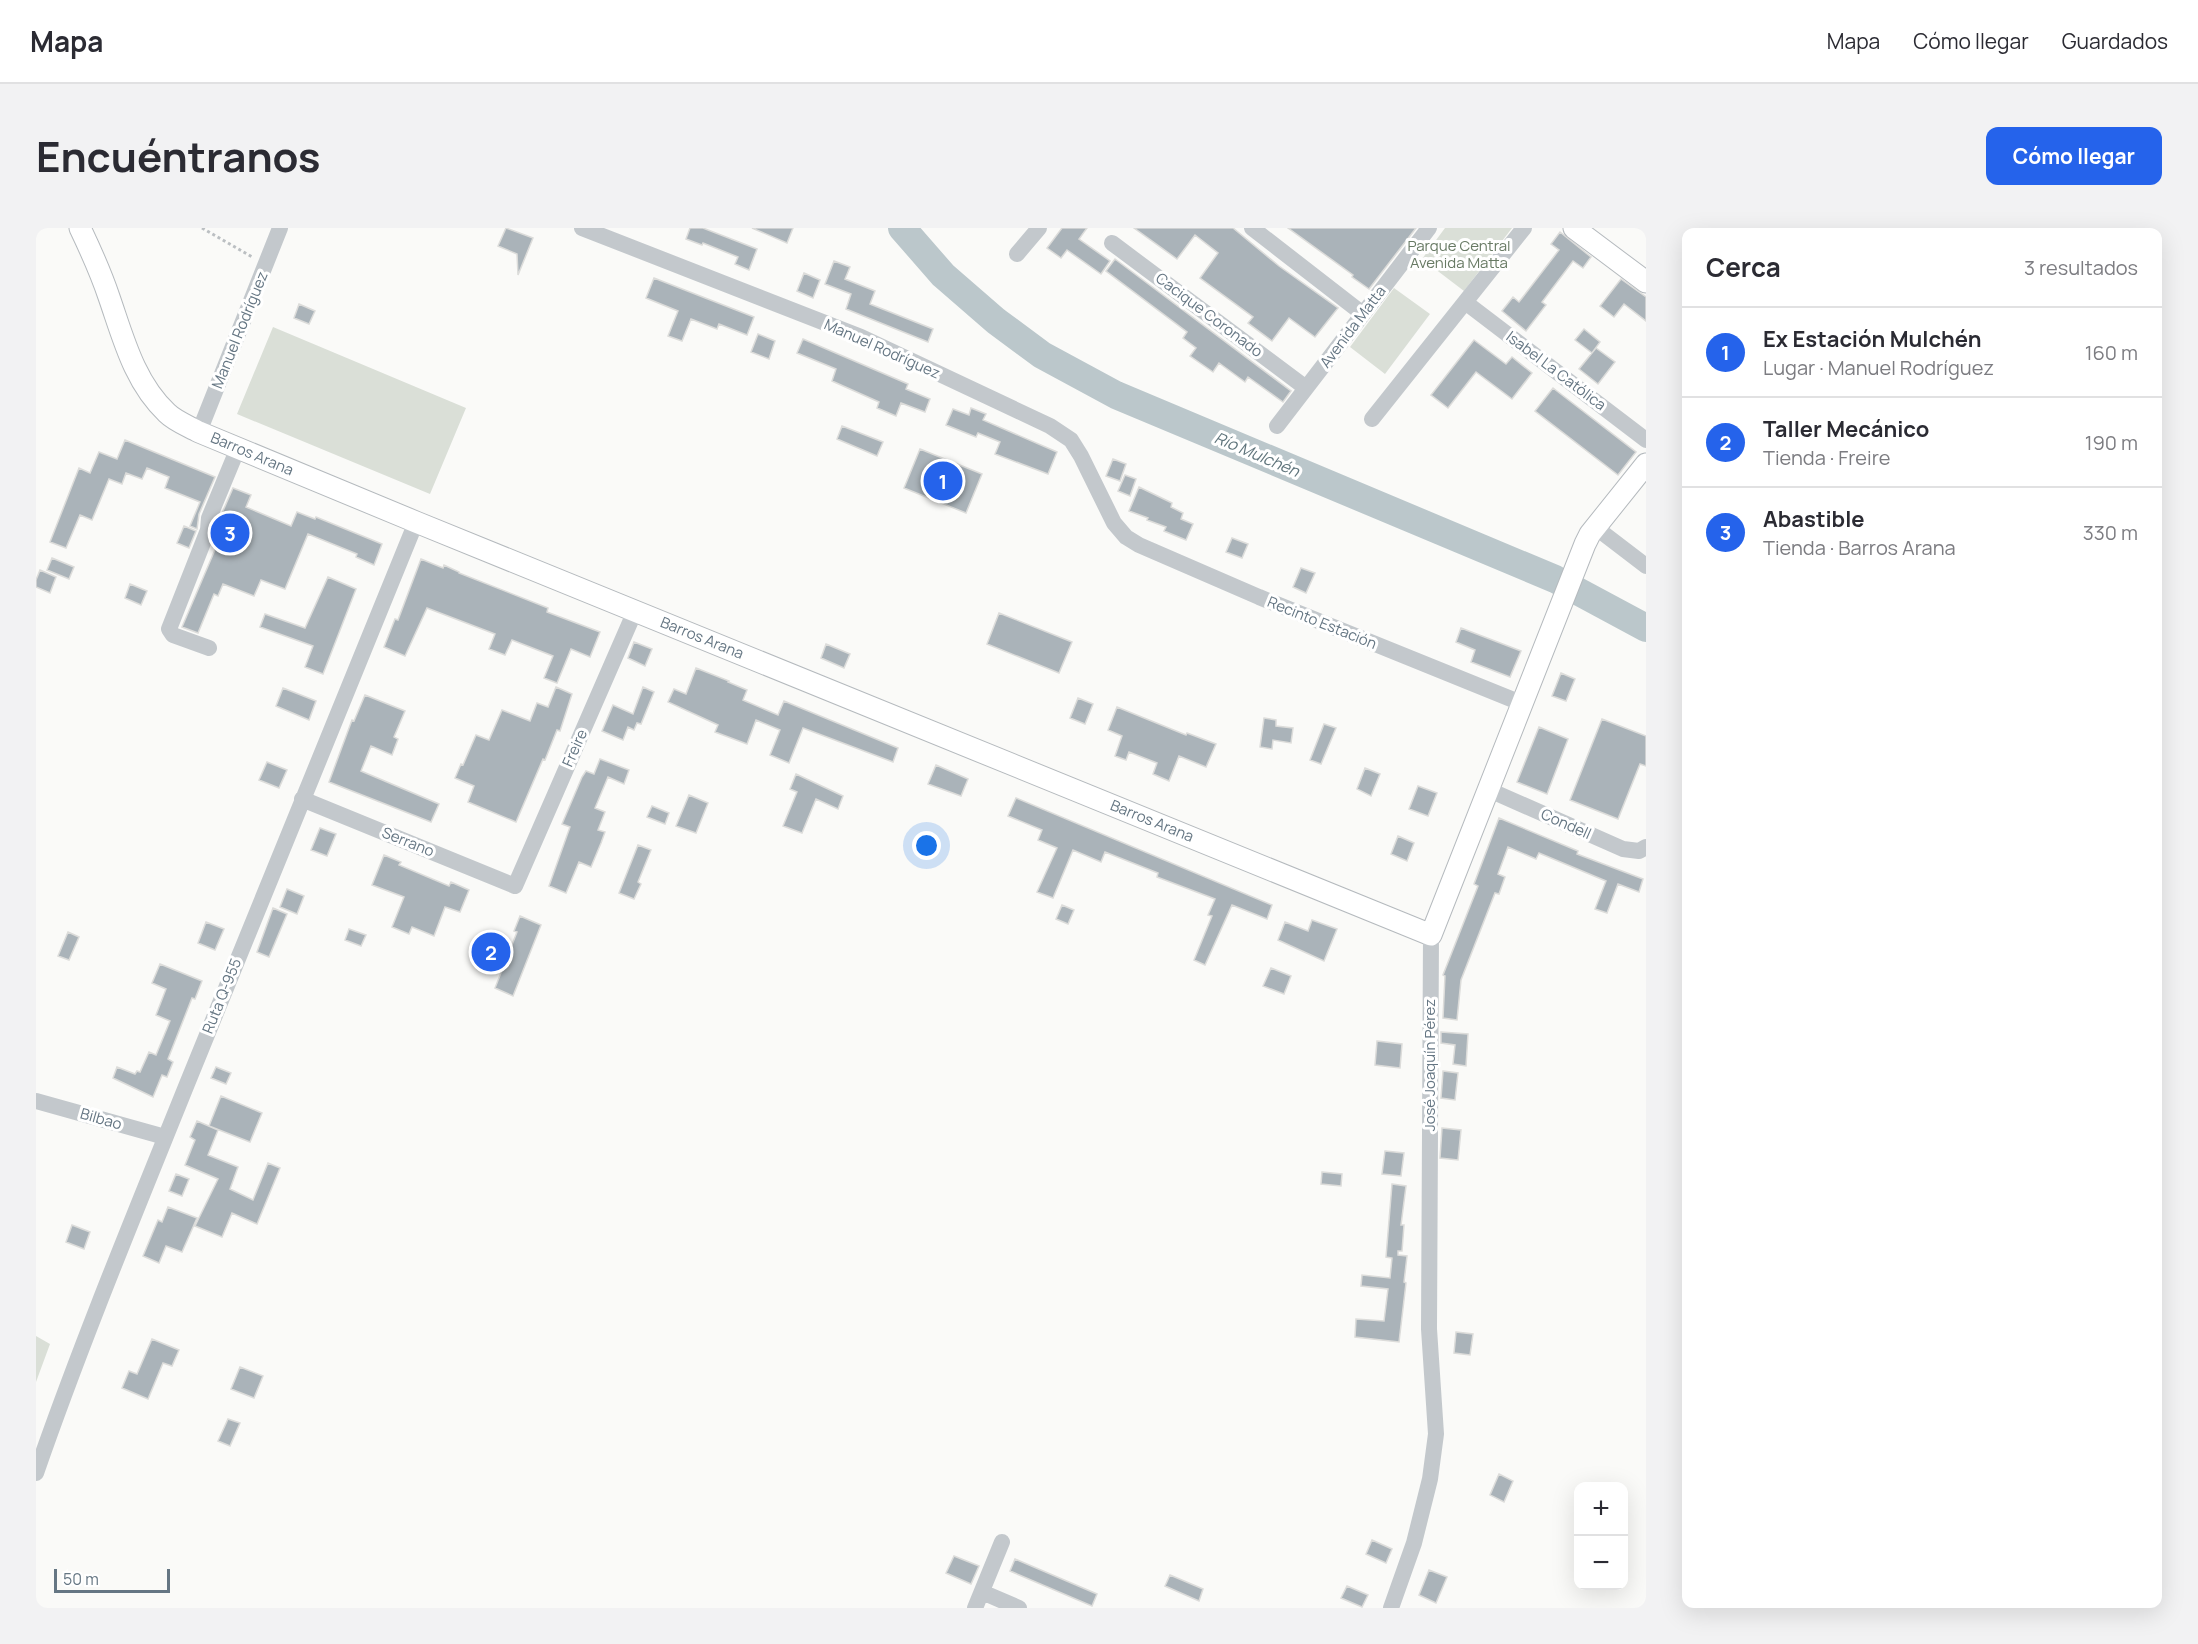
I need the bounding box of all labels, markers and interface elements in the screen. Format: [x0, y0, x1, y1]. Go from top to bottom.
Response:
text: Mapa [30, 22, 103, 60]
text: Mapa [1827, 27, 1880, 55]
text: Cómo llegar [1913, 27, 2029, 55]
text: Guardados [2062, 27, 2168, 55]
text: Encuéntranos [36, 127, 321, 185]
button: Cómo llegar [1986, 127, 2162, 185]
park label: Parque Central Avenida Matta [1407, 235, 1511, 273]
text: Cerca [1706, 249, 1781, 285]
text: 3 resultados [2024, 254, 2138, 281]
street label: Cacique Coronado [1151, 267, 1267, 362]
street label: Manuel Rodríguez [206, 268, 273, 392]
street label: Avenida Matta [1315, 281, 1390, 372]
street label: Manuel Rodríguez [821, 314, 943, 384]
text: Ex Estación Mulchén [1763, 324, 1982, 354]
street label: Isabel La Católica [1502, 326, 1611, 415]
text: 1 [1721, 339, 1730, 366]
text: 160 m [2085, 339, 2138, 366]
text: Lugar · Manuel Rodríguez [1763, 354, 1994, 381]
text: Taller Mecánico [1763, 414, 1929, 444]
water label: Río Mulchén [1211, 426, 1303, 482]
street label: Barros Arana [208, 427, 297, 480]
text: 2 [1720, 429, 1731, 456]
text: 190 m [2085, 429, 2138, 456]
text: Tienda · Freire [1763, 444, 1890, 471]
pin: 1 [924, 458, 962, 504]
text: Abastible [1763, 504, 1865, 534]
pin: 3 [210, 510, 250, 556]
text: 3 [1720, 519, 1731, 546]
text: 330 m [2083, 519, 2138, 546]
text: Tienda · Barros Arana [1763, 534, 1956, 561]
street label: Recinto Estación [1264, 591, 1380, 654]
street label: Barros Arana [657, 611, 747, 664]
street label: Freire [557, 725, 592, 770]
street label: Barros Arana [1107, 794, 1197, 847]
street label: Condell [1538, 803, 1595, 844]
street label: Serrano [379, 822, 438, 862]
your location [912, 831, 941, 860]
pin: 2 [472, 930, 510, 974]
street label: Ruta Q-955 [197, 955, 246, 1037]
street label: José Joaquín Pérez [1419, 999, 1440, 1131]
street label: Bilbao [78, 1103, 124, 1134]
map controls [1574, 1482, 1628, 1590]
button: + [1574, 1482, 1628, 1536]
button: − [1574, 1536, 1628, 1590]
scale bar [54, 1566, 170, 1594]
text: 50 m [63, 1568, 99, 1590]

